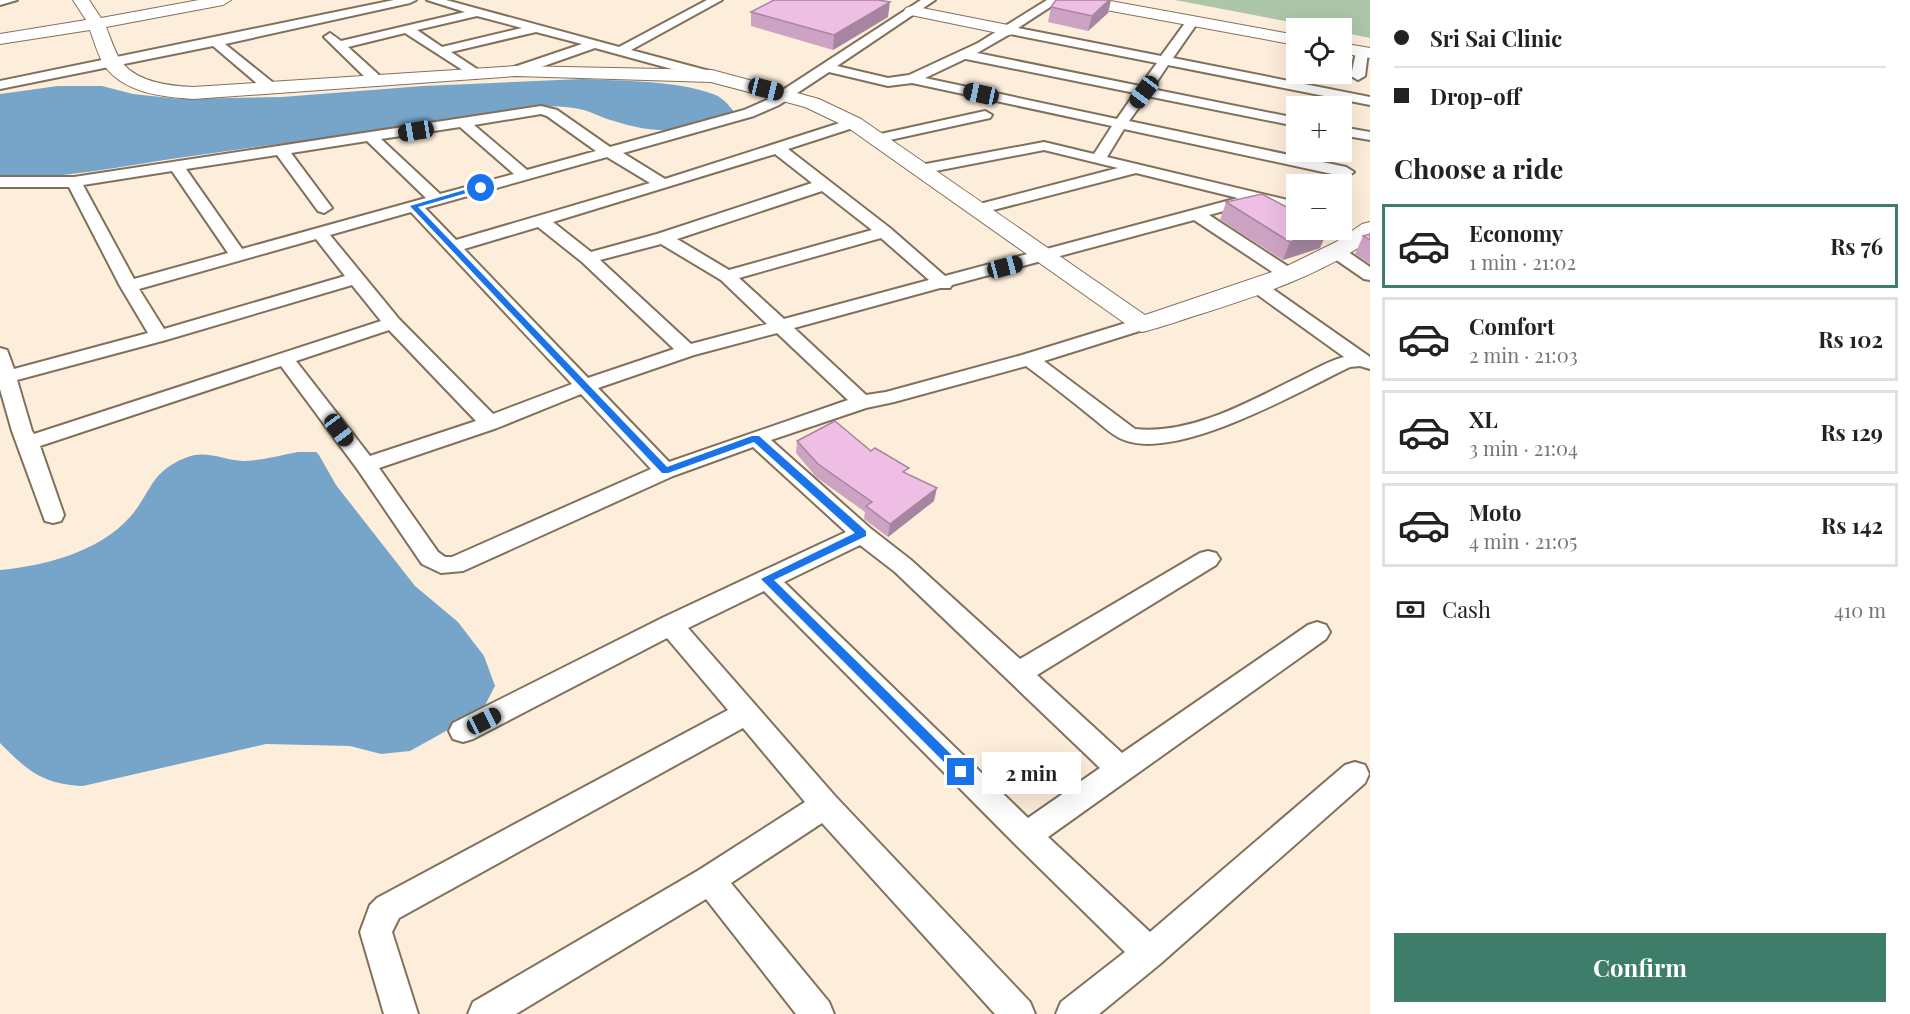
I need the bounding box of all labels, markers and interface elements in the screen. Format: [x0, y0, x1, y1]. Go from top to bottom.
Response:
map controls [1286, 18, 1352, 240]
button: locate [1286, 18, 1352, 84]
text: Sri Sai Clinic [1430, 23, 1562, 53]
car [1126, 72, 1162, 112]
car [746, 76, 786, 102]
car [962, 81, 1000, 107]
text: Drop-off [1430, 81, 1521, 111]
button: + [1286, 96, 1352, 162]
car [397, 119, 435, 143]
text: Choose a ride [1394, 150, 1563, 186]
route start [467, 174, 494, 201]
button: − [1286, 174, 1352, 240]
text: Economy [1469, 218, 1563, 248]
icon: car [1397, 219, 1451, 273]
text: Rs 76 [1830, 231, 1883, 261]
text: 1 min · 21:02 [1469, 248, 1576, 275]
car [985, 254, 1025, 280]
text: Comfort [1469, 311, 1555, 341]
icon: car [1397, 312, 1451, 366]
text: Rs 102 [1818, 324, 1883, 354]
text: 2 min · 21:03 [1469, 341, 1578, 368]
text: XL [1469, 404, 1498, 434]
icon: car [1397, 405, 1451, 459]
car [321, 410, 357, 450]
text: Rs 129 [1820, 417, 1883, 447]
text: 3 min · 21:04 [1469, 434, 1578, 461]
text: Moto [1469, 497, 1522, 527]
icon: car [1397, 498, 1451, 552]
text: Rs 142 [1821, 510, 1883, 540]
text: 4 min · 21:05 [1469, 527, 1577, 554]
icon: cash [1394, 593, 1427, 626]
text: Cash [1442, 594, 1491, 624]
text: 410 m [1834, 596, 1886, 623]
car [464, 705, 504, 737]
callout: 2 min [982, 751, 1081, 793]
route end [947, 758, 974, 785]
text: 2 min [1006, 759, 1057, 786]
button: Confirm [1394, 933, 1886, 1002]

